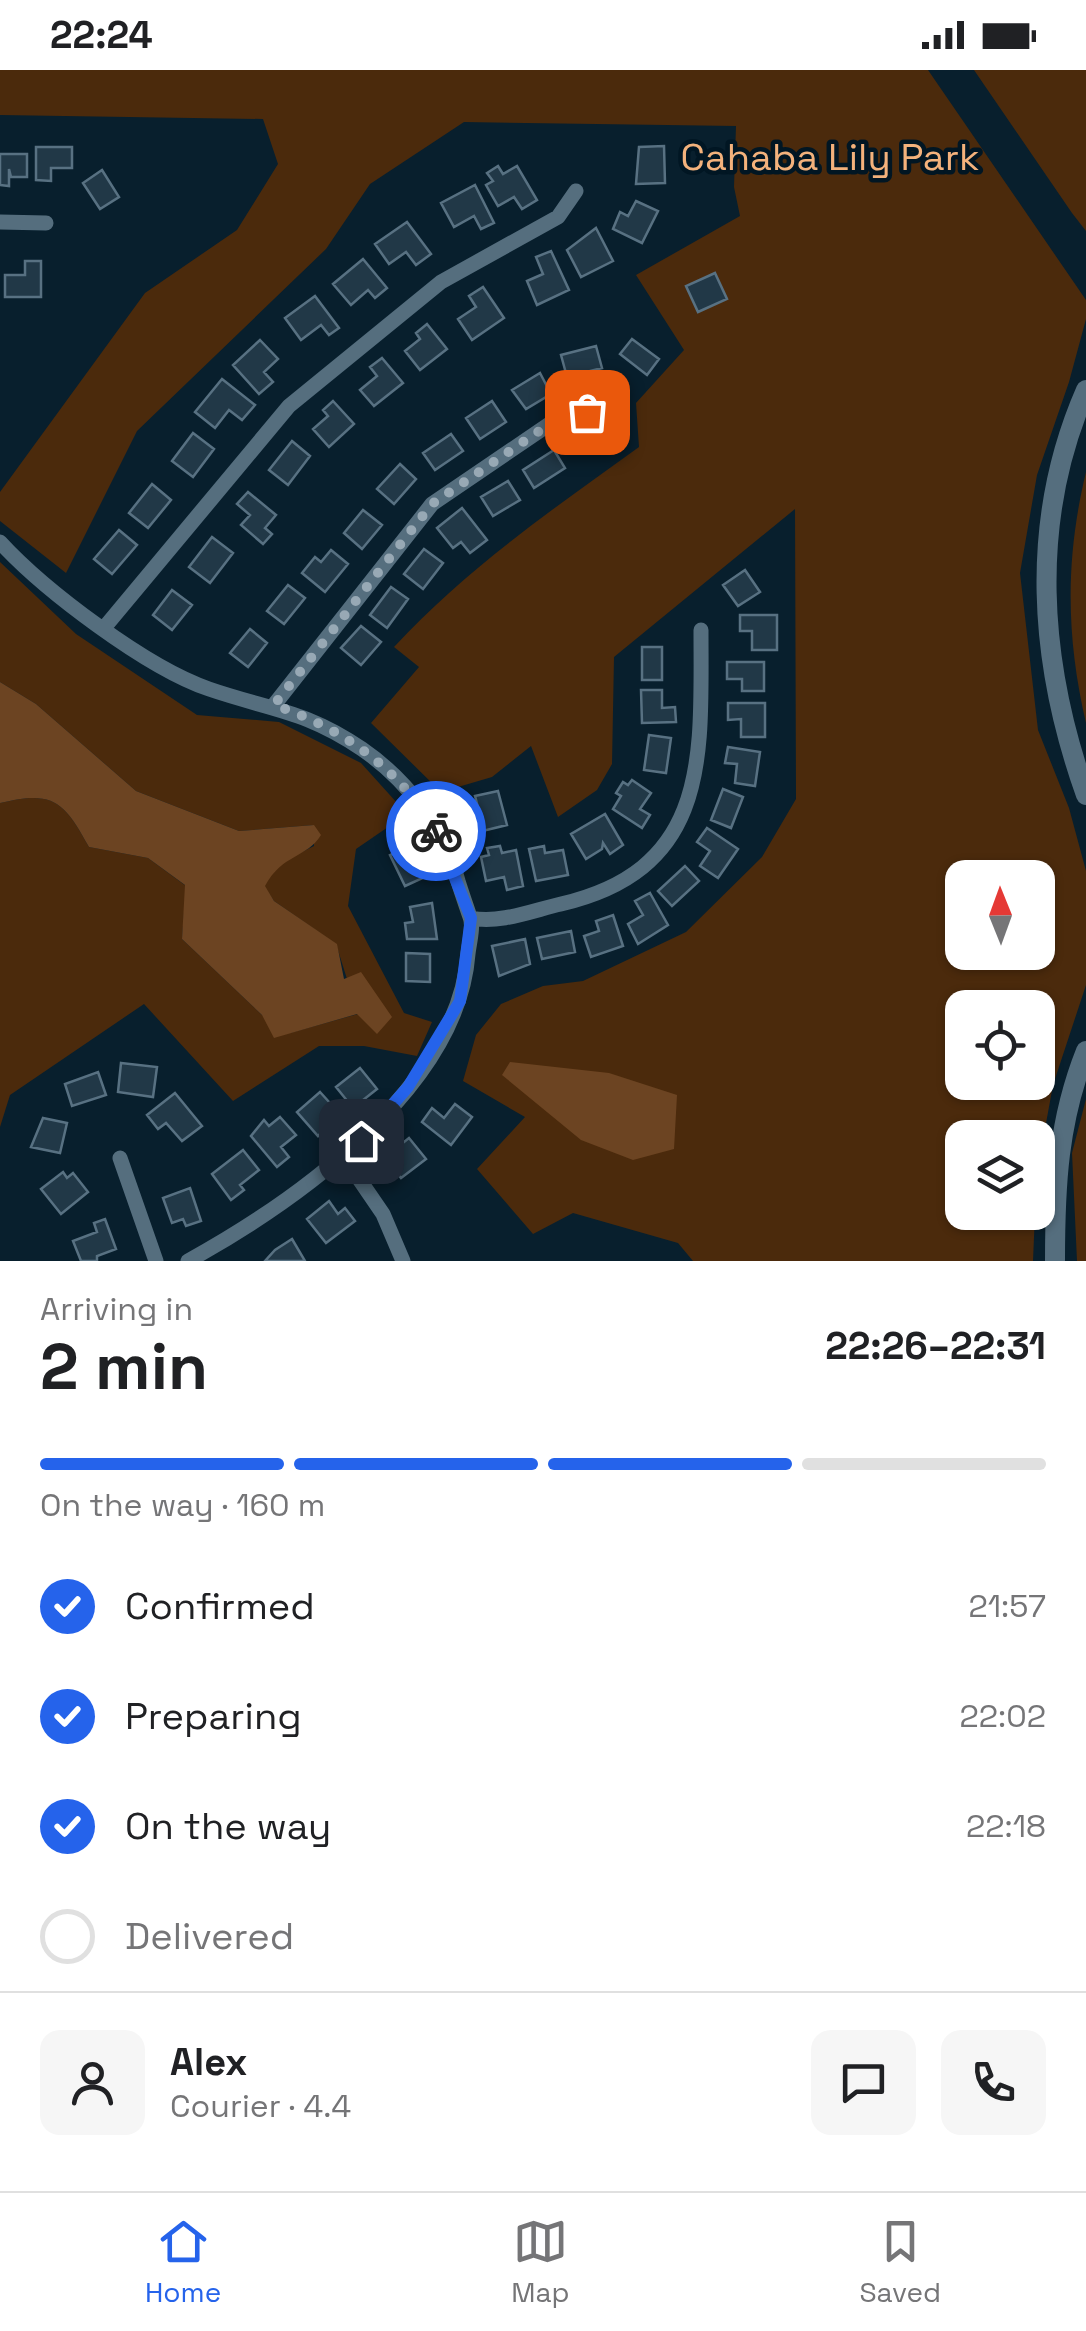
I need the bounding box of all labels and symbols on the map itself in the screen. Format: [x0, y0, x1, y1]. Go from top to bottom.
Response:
park label: Cahaba Lily Park [681, 133, 979, 181]
pin [545, 370, 630, 455]
courier [386, 781, 486, 881]
north arrow [945, 860, 1055, 970]
pin [319, 1099, 404, 1184]

